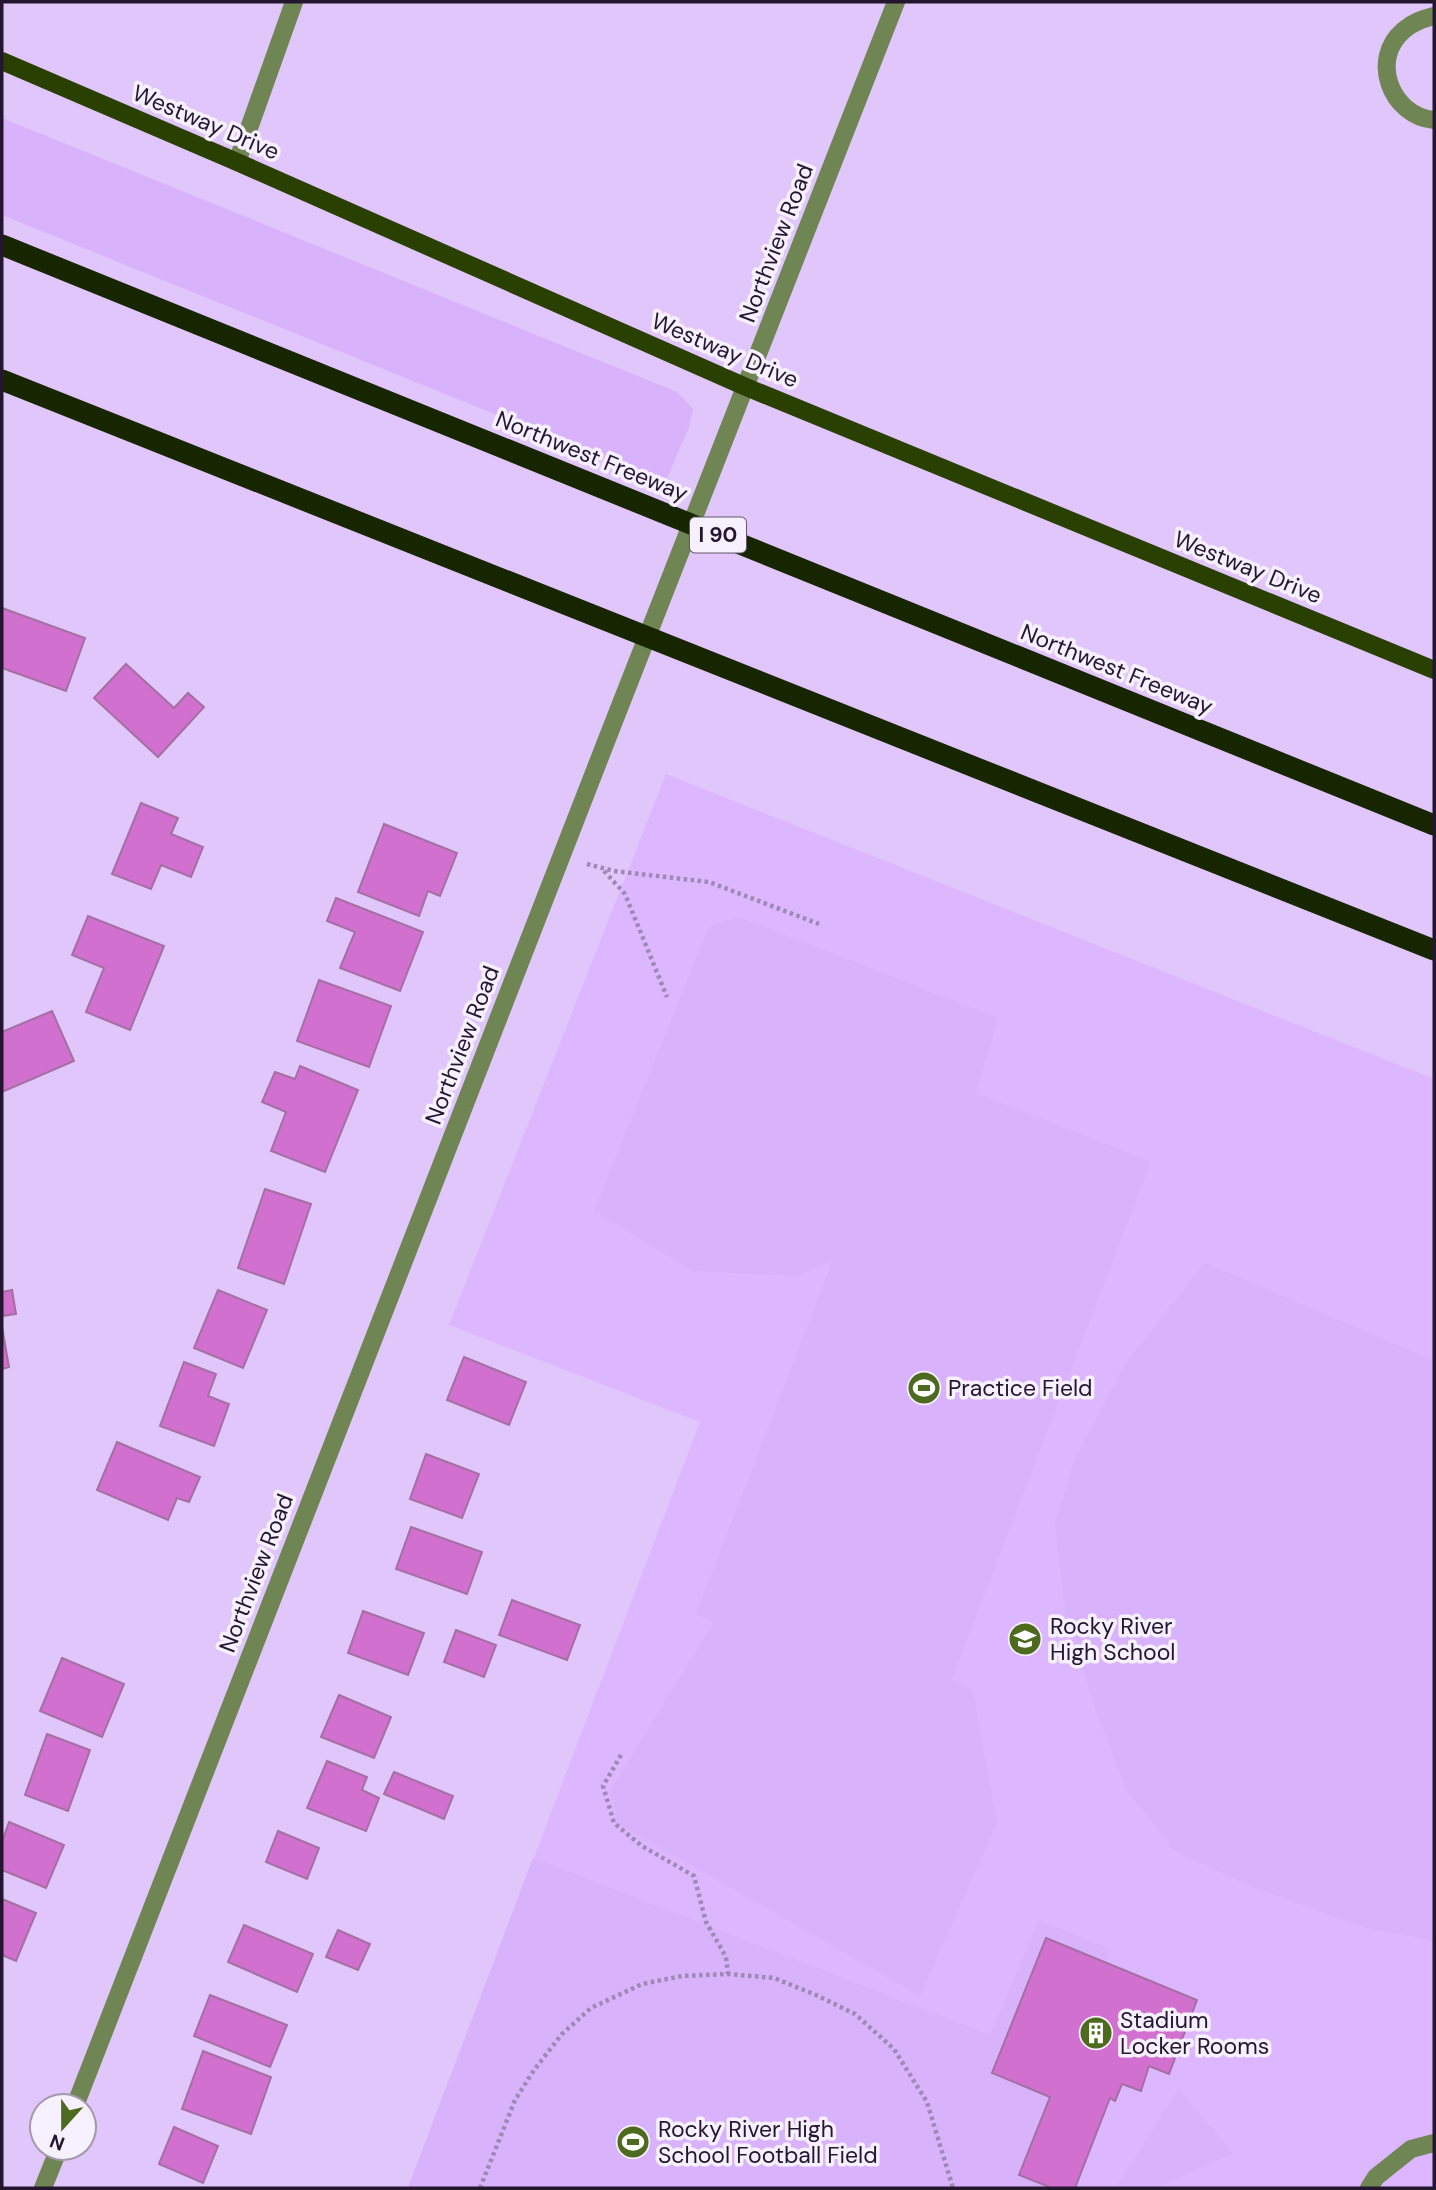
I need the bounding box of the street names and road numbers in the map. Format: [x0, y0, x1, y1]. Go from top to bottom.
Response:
street label: Westway Drive [128, 78, 284, 166]
street label: Northview Road [732, 159, 820, 327]
street label: Westway Drive [647, 306, 803, 394]
street label: Northwest Freeway [491, 404, 693, 508]
road number: I 90 [690, 518, 746, 552]
street label: Westway Drive [1170, 524, 1326, 610]
street label: Northwest Freeway [1016, 617, 1218, 721]
street label: Northview Road [418, 961, 506, 1129]
street label: Northview Road [212, 1489, 300, 1657]

